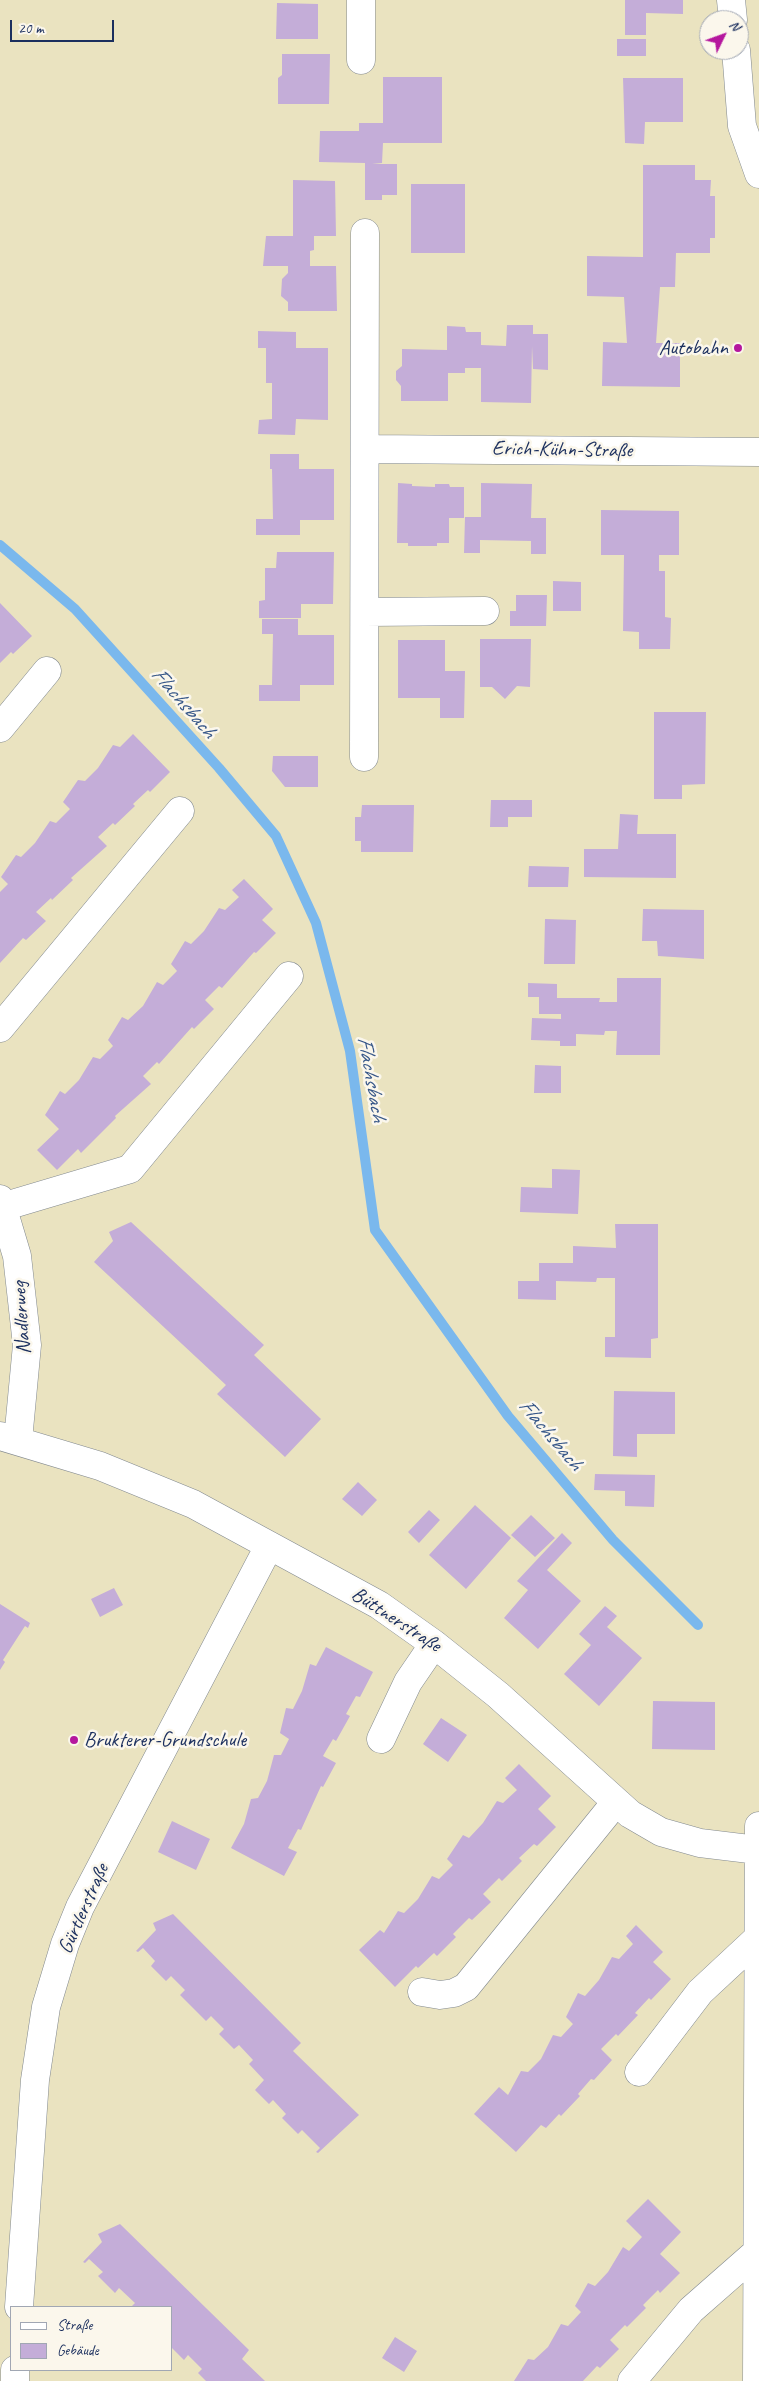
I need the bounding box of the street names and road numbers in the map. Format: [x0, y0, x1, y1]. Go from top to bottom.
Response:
street label: Erich-Kühn-Straße [492, 436, 632, 464]
street label: Nadlerweg [7, 1281, 37, 1355]
street label: Büttnerstraße [346, 1582, 446, 1658]
street label: Gürtlerstraße [53, 1860, 115, 1958]

